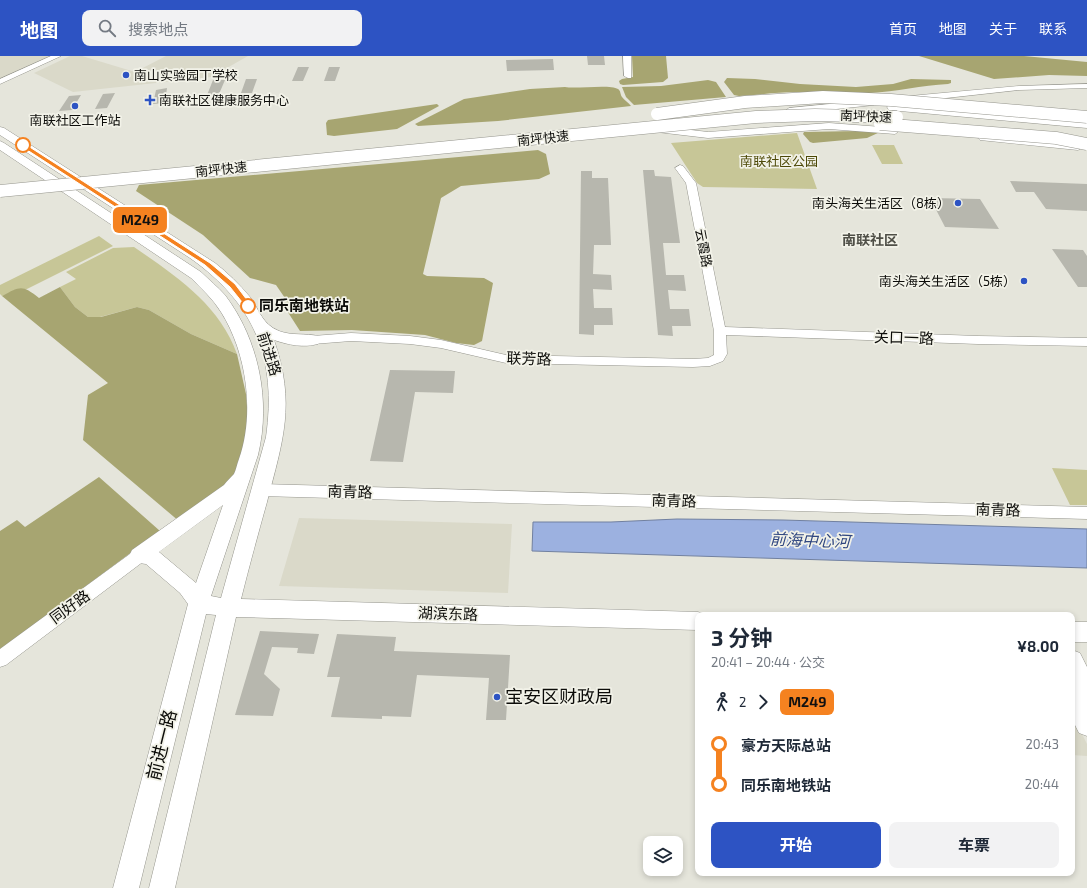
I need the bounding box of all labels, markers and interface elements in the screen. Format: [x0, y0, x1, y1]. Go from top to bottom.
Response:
search box [82, 10, 362, 46]
icon: search [96, 17, 118, 39]
text: 地图 [20, 18, 58, 41]
text: 搜索地点 [128, 20, 188, 38]
text: 首页 [889, 20, 917, 37]
text: 地图 [939, 20, 967, 37]
text: 关于 [989, 20, 1017, 37]
text: 联系 [1039, 20, 1067, 37]
place label: 南山实验园丁学校 [134, 67, 238, 83]
marker: 南山实验园丁学校 [121, 70, 131, 80]
place label: 南联社区健康服务中心 [159, 92, 289, 108]
marker: 南联社区健康服务中心 [144, 94, 156, 106]
marker: 南联社区工作站 [70, 101, 80, 111]
street label: 南坪快速 [840, 107, 892, 125]
place label: 南联社区工作站 [29, 112, 121, 128]
street label: 南坪快速 [516, 127, 570, 149]
unlabelled marker [15, 137, 31, 153]
park label: 南联社区公园 [740, 153, 818, 169]
street label: 南坪快速 [194, 158, 248, 180]
place label: 南头海关生活区（8栋） [812, 195, 950, 211]
marker: 南头海关生活区（8栋） [953, 198, 963, 208]
line badge: M249 [112, 207, 168, 233]
text: M249 [121, 211, 159, 228]
street label: 云霞路 [692, 227, 716, 269]
district label: 南联社区 [842, 231, 898, 248]
place label: 南头海关生活区（5栋） [879, 273, 1016, 289]
marker: 南头海关生活区（5栋） [1019, 276, 1029, 286]
place label: 同乐南地铁站 [259, 296, 349, 314]
marker: 同乐南地铁站 [240, 298, 256, 314]
street label: 关口一路 [874, 327, 934, 347]
street label: 前进路 [254, 330, 285, 378]
street label: 联芳路 [506, 348, 552, 368]
street label: 南青路 [327, 481, 373, 501]
street label: 南青路 [651, 490, 697, 510]
street label: 南青路 [975, 499, 1021, 519]
water label: 前海中心河 [770, 529, 853, 550]
street label: 同好路 [46, 586, 93, 627]
street label: 湖滨东路 [418, 603, 478, 623]
text: 3 分钟 [711, 624, 772, 650]
text: ¥8.00 [1017, 637, 1059, 655]
text: 20:41 – 20:44 · 公交 [711, 654, 825, 670]
place label: 宝安区财政局 [505, 685, 613, 707]
icon: walk [711, 691, 733, 713]
icon: forward [752, 691, 774, 713]
marker: 宝安区财政局 [492, 692, 502, 702]
text: M249 [788, 693, 826, 710]
text: 2 [739, 694, 746, 710]
street label: 前进一路 [142, 707, 180, 782]
text: 豪方天际总站 [741, 736, 831, 754]
text: 20:43 [1026, 736, 1059, 752]
text: 同乐南地铁站 [741, 776, 831, 794]
text: 20:44 [1025, 776, 1059, 792]
button: 开始 [711, 822, 881, 868]
button: 车票 [889, 822, 1059, 868]
map controls [643, 836, 683, 876]
button: layers [643, 836, 683, 876]

